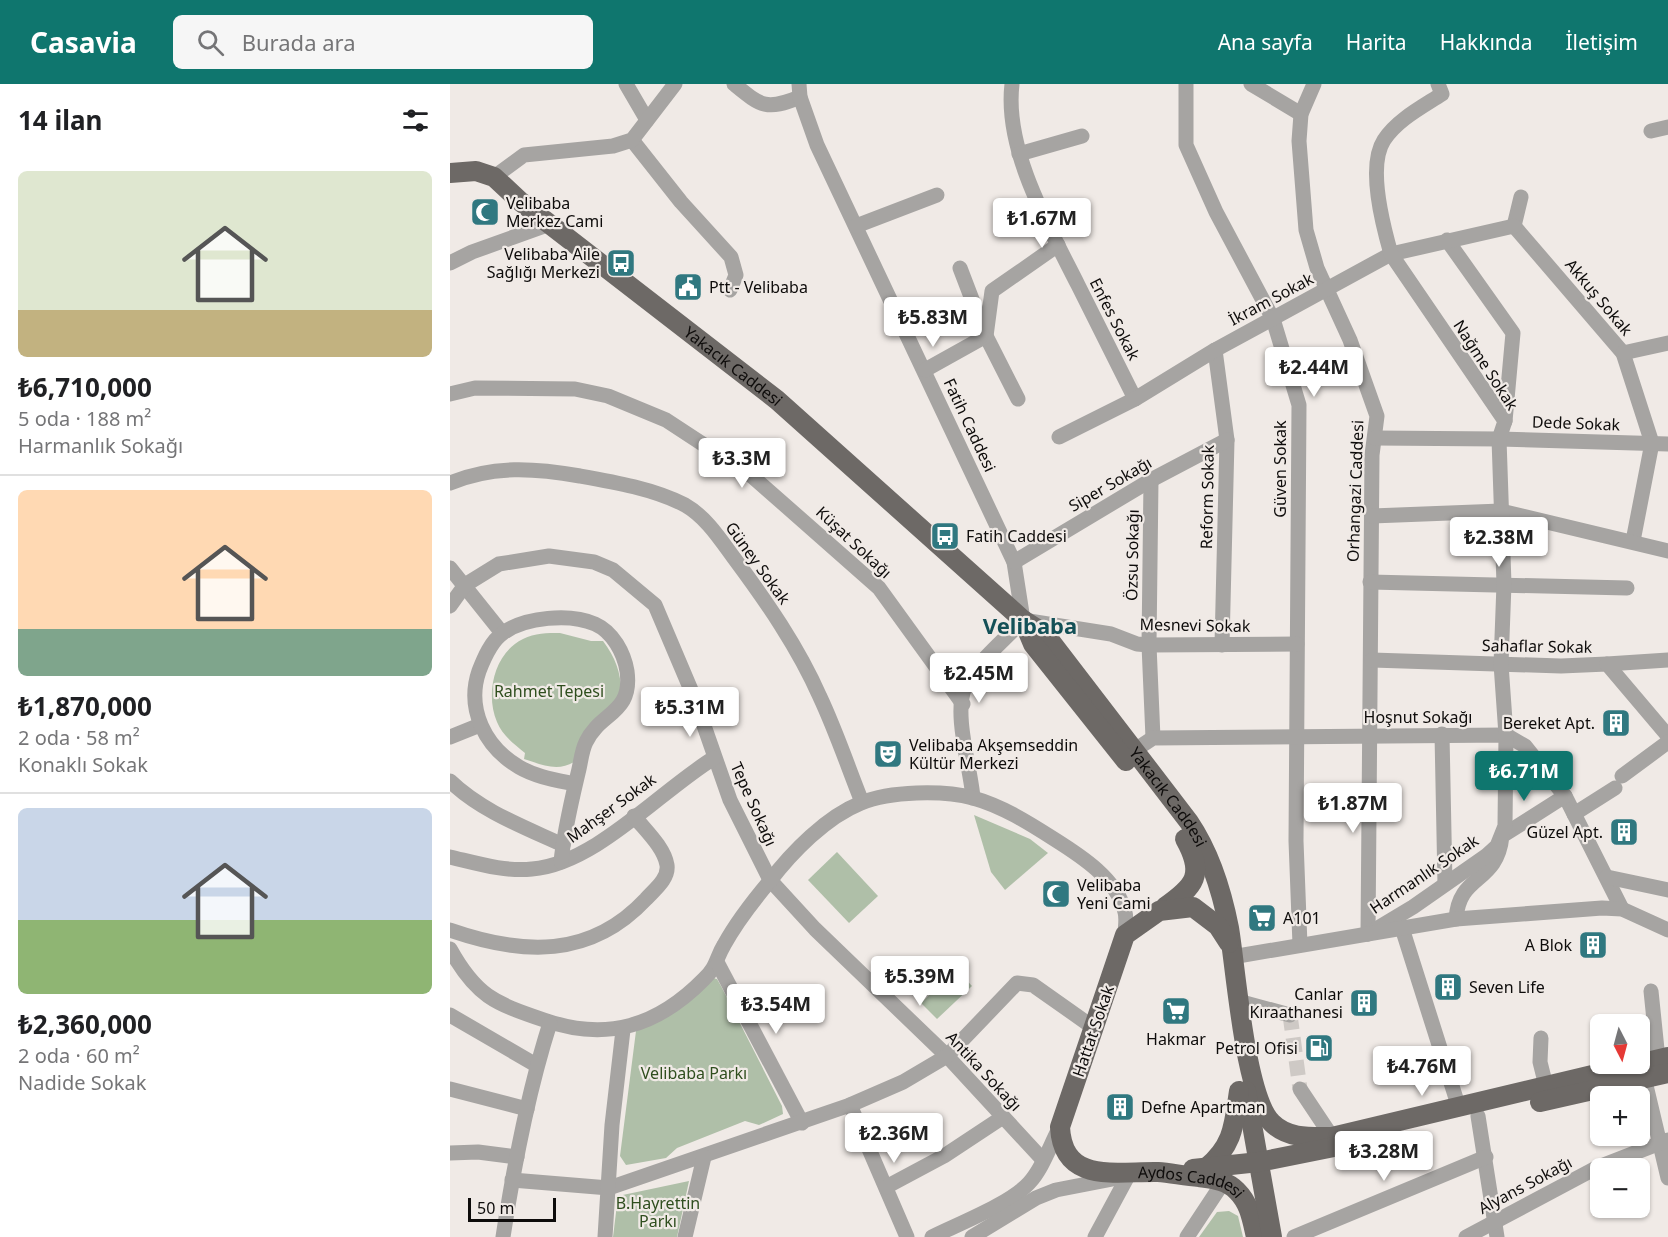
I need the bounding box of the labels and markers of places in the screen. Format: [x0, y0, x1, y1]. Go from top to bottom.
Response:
place label: Velibaba Merkez Cami [506, 192, 603, 232]
mosque icon: Velibaba Merkez Cami [469, 196, 501, 228]
pin: ₺1.67M [993, 198, 1091, 249]
place label: Velibaba Aile Sağlığı Merkezi [487, 243, 600, 283]
bus stop icon: Velibaba Aile Sağlığı Merkezi [605, 247, 637, 279]
public building icon: Ptt - Velibaba [672, 271, 704, 303]
place label: Ptt - Velibaba [709, 276, 808, 298]
pin: ₺5.83M [884, 297, 982, 348]
pin: ₺2.44M [1265, 347, 1363, 398]
pin: ₺3.3M [700, 438, 784, 489]
pin: ₺2.38M [1450, 517, 1548, 568]
bus stop icon: Fati̇h Caddesi̇ [929, 520, 961, 552]
place label: Fati̇h Caddesi̇ [966, 525, 1067, 547]
pin: ₺2.45M [930, 653, 1028, 704]
pin: ₺5.31M [641, 687, 739, 738]
building icon: Bereket Apt. [1600, 707, 1632, 739]
place label: Bereket Apt. [1503, 712, 1595, 734]
place label: Velibaba Akşemseddin Kültür Merkezi [909, 734, 1078, 774]
theatre icon: Velibaba Akşemseddin Kültür Merkezi [872, 738, 904, 770]
pin: ₺6.71M [1475, 751, 1573, 802]
pin: ₺1.87M [1304, 783, 1402, 834]
building icon: Güzel Apt. [1608, 816, 1640, 848]
place label: Güzel Apt. [1527, 821, 1603, 843]
place label: Velibaba Yeni Cami [1077, 874, 1151, 914]
mosque icon: Velibaba Yeni Cami [1040, 878, 1072, 910]
supermarket icon: A101 [1246, 902, 1278, 934]
place label: A101 [1283, 907, 1321, 929]
building icon: A Blok [1577, 929, 1609, 961]
place label: A Blok [1525, 934, 1572, 956]
pin: ₺5.39M [871, 956, 969, 1007]
building icon: Seven Life [1432, 971, 1464, 1003]
place label: Seven Life [1469, 976, 1545, 998]
place label: Canlar Kıraathanesi [1249, 983, 1343, 1023]
pin: ₺3.54M [727, 984, 825, 1035]
building icon: Canlar Kıraathanesi [1348, 987, 1380, 1019]
supermarket icon: Hakmar [1160, 995, 1192, 1027]
place label: Hakmar [1146, 1028, 1206, 1050]
fuel station icon: Petrol Ofisi [1303, 1032, 1335, 1064]
place label: Petrol Ofisi [1215, 1037, 1298, 1059]
pin: ₺4.76M [1373, 1046, 1471, 1097]
building icon: Defne Apartman [1104, 1091, 1136, 1123]
place label: Defne Apartman [1141, 1096, 1266, 1118]
pin: ₺2.36M [845, 1113, 943, 1164]
pin: ₺3.28M [1335, 1131, 1433, 1182]

